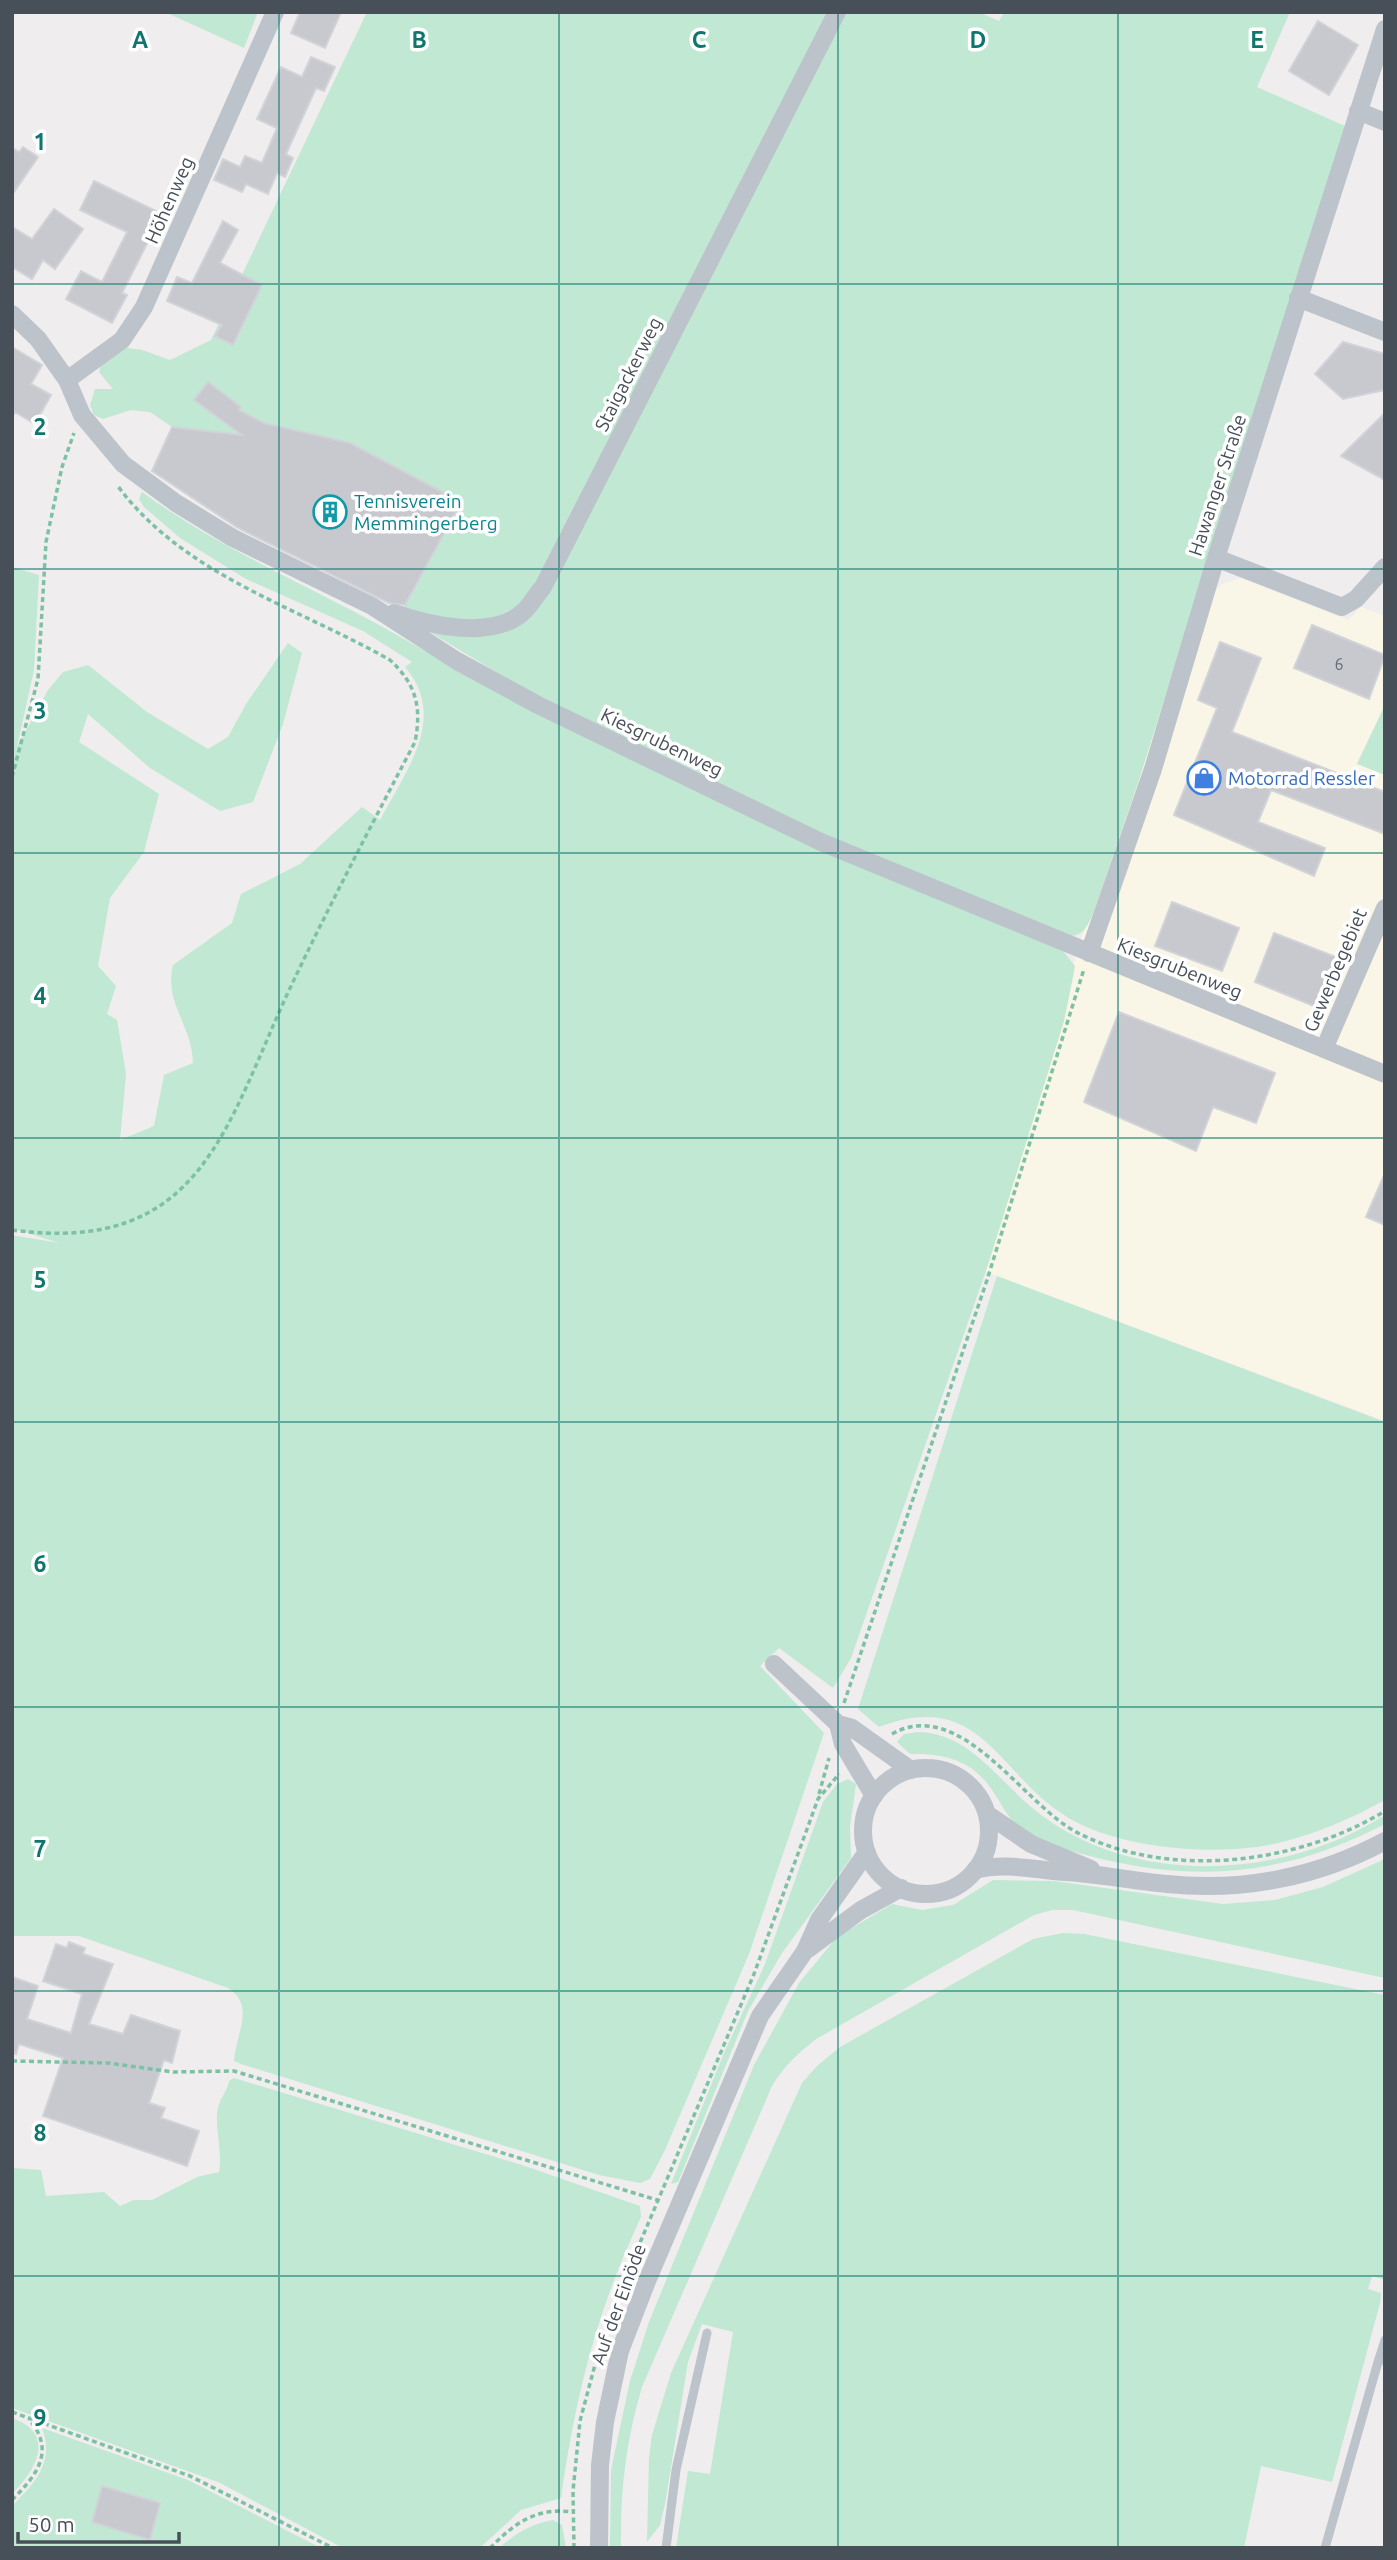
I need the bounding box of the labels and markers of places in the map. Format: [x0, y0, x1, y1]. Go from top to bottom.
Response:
place label: Tennisverein Memmingerberg [354, 490, 498, 534]
building icon: Tennisverein Memmingerberg [311, 493, 349, 531]
shop icon: Motorrad Ressler [1185, 759, 1223, 797]
place label: Motorrad Ressler [1228, 767, 1375, 789]

